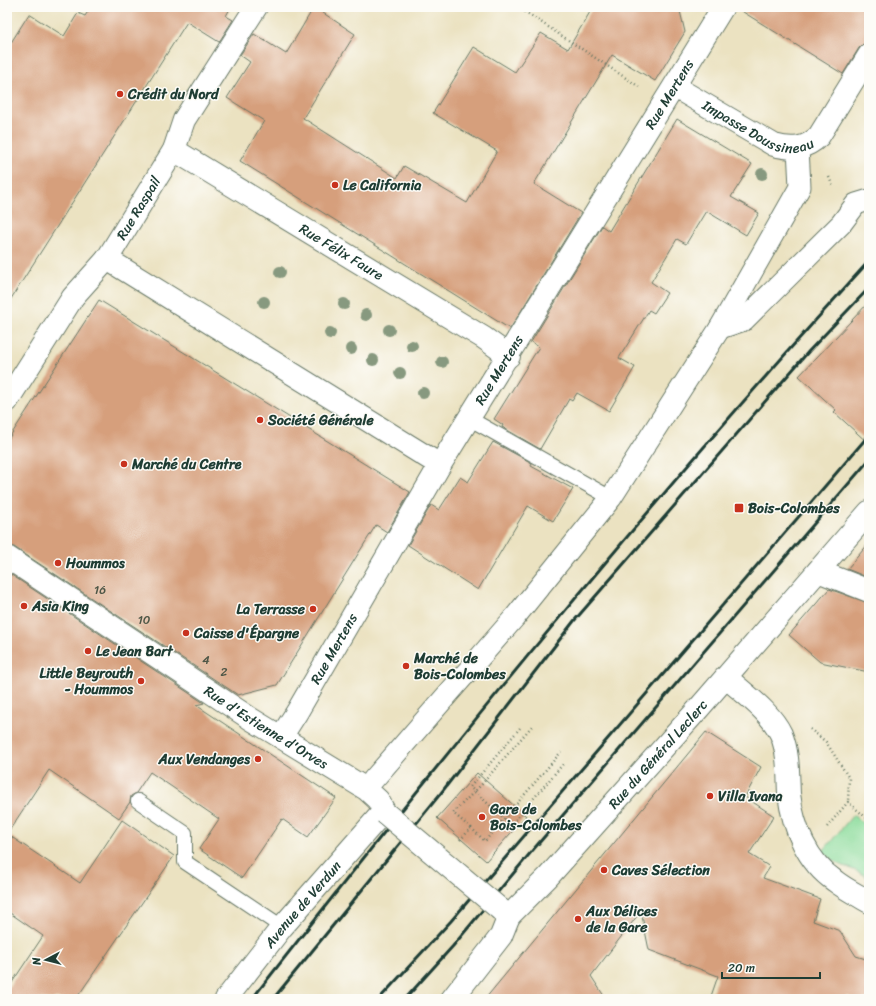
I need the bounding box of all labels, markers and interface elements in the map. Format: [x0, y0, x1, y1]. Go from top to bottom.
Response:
street label: Rue Mertens [638, 54, 701, 134]
place label: Crédit du Nord [127, 82, 220, 107]
marker: Crédit du Nord [115, 89, 125, 99]
street label: Impasse Doussineau [696, 93, 819, 161]
street label: Rue Raspail [109, 171, 169, 245]
place label: Le California [343, 173, 422, 198]
marker: Le California [330, 180, 340, 190]
street label: Rue Félix Faure [294, 217, 389, 288]
street label: Rue Mertens [468, 330, 531, 410]
place label: Société Générale [267, 408, 374, 433]
marker: Société Générale [255, 415, 265, 425]
place label: Marché du Centre [131, 452, 242, 477]
marker: Marché du Centre [119, 459, 129, 469]
place label: Bois-Colombes [748, 496, 840, 521]
marker: Bois-Colombes [733, 502, 745, 514]
place label: Hoummos [65, 551, 125, 576]
marker: Hoummos [53, 558, 63, 568]
house number: 16 [94, 579, 106, 601]
place label: Asia King [31, 594, 89, 619]
place label: La Terrasse [237, 597, 306, 622]
marker: Asia King [19, 601, 29, 611]
marker: La Terrasse [308, 604, 318, 614]
street label: Rue Mertens [304, 608, 365, 689]
house number: 10 [138, 609, 151, 631]
place label: Caisse d'Épargne [193, 621, 300, 646]
marker: Caisse d'Épargne [181, 628, 191, 638]
place label: Le Jean Bart [96, 639, 174, 664]
marker: Le Jean Bart [83, 646, 93, 656]
place label: Marché de Bois-Colombes [413, 646, 506, 687]
house number: 4 [202, 649, 210, 671]
place label: Little Beyrouth - Hoummos [39, 661, 134, 702]
house number: 2 [221, 661, 228, 683]
marker: Marché de Bois-Colombes [401, 661, 411, 671]
marker: Little Beyrouth - Hoummos [136, 676, 146, 686]
street label: Rue d'Estienne d'Orves [199, 679, 333, 776]
street label: Rue du Général Leclerc [602, 694, 714, 815]
place label: Aux Vendanges [158, 747, 250, 772]
marker: Aux Vendanges [253, 754, 263, 764]
place label: Villa Ivana [718, 784, 782, 809]
marker: Villa Ivana [705, 791, 715, 801]
place label: Gare de Bois-Colombes [489, 797, 582, 838]
marker: Gare de Bois-Colombes [477, 812, 487, 822]
street label: Avenue de Verdun [257, 855, 348, 955]
place label: Caves Sélection [611, 858, 710, 883]
marker: Caves Sélection [599, 865, 609, 875]
place label: Aux Délices de la Gare [585, 899, 658, 940]
marker: Aux Délices de la Gare [573, 914, 583, 924]
north arrow [26, 940, 66, 980]
scale bar [722, 954, 820, 980]
text: N [27, 956, 47, 967]
text: 20 m [728, 957, 755, 979]

